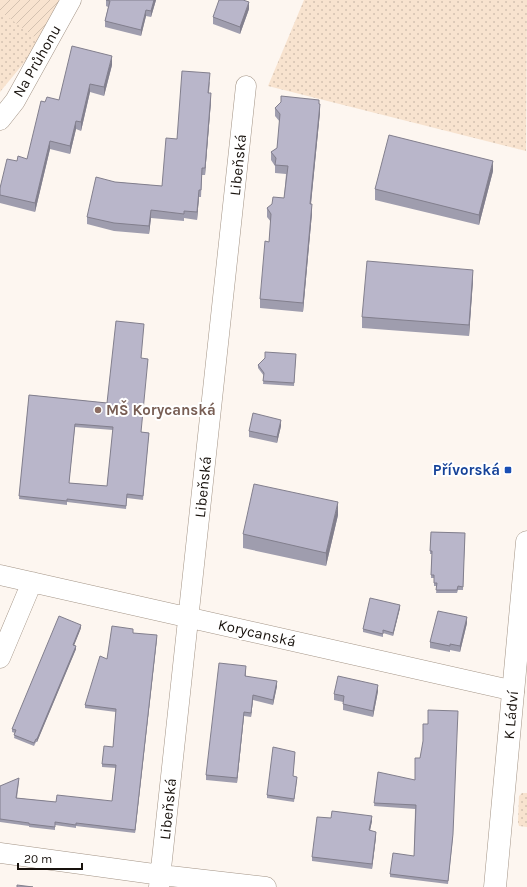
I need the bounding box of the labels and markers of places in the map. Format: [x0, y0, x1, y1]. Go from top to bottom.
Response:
place label: MŠ Korycanská [106, 399, 216, 419]
marker: MŠ Korycanská [93, 405, 103, 415]
place label: Přívorská [433, 461, 500, 479]
marker: Přívorská [503, 465, 513, 475]

